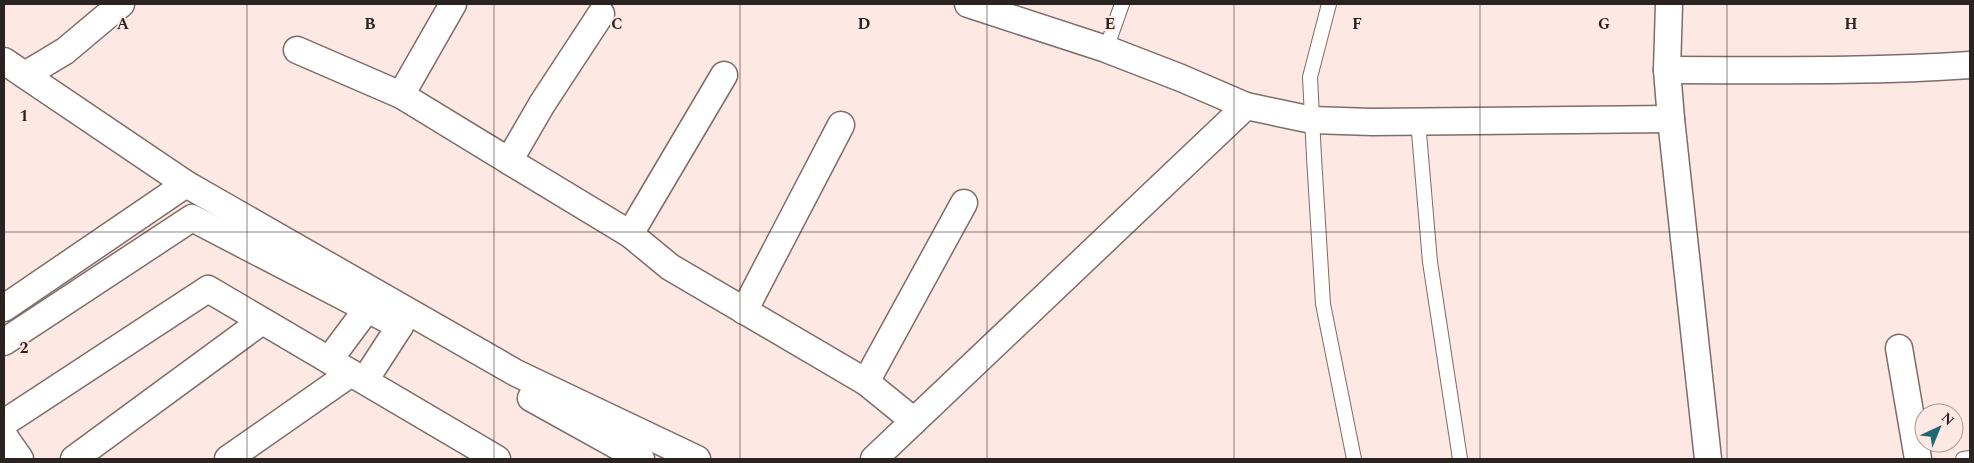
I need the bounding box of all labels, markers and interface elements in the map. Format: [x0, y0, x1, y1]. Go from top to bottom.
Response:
text: A [117, 12, 130, 36]
text: B [364, 12, 376, 36]
text: C [611, 12, 623, 36]
text: D [858, 12, 871, 36]
text: E [1105, 12, 1115, 36]
text: F [1352, 12, 1362, 36]
text: G [1598, 12, 1610, 36]
text: H [1844, 12, 1858, 36]
text: 1 [20, 104, 28, 128]
text: 2 [20, 336, 29, 360]
north arrow [1914, 403, 1964, 453]
text: N [1936, 407, 1959, 431]

